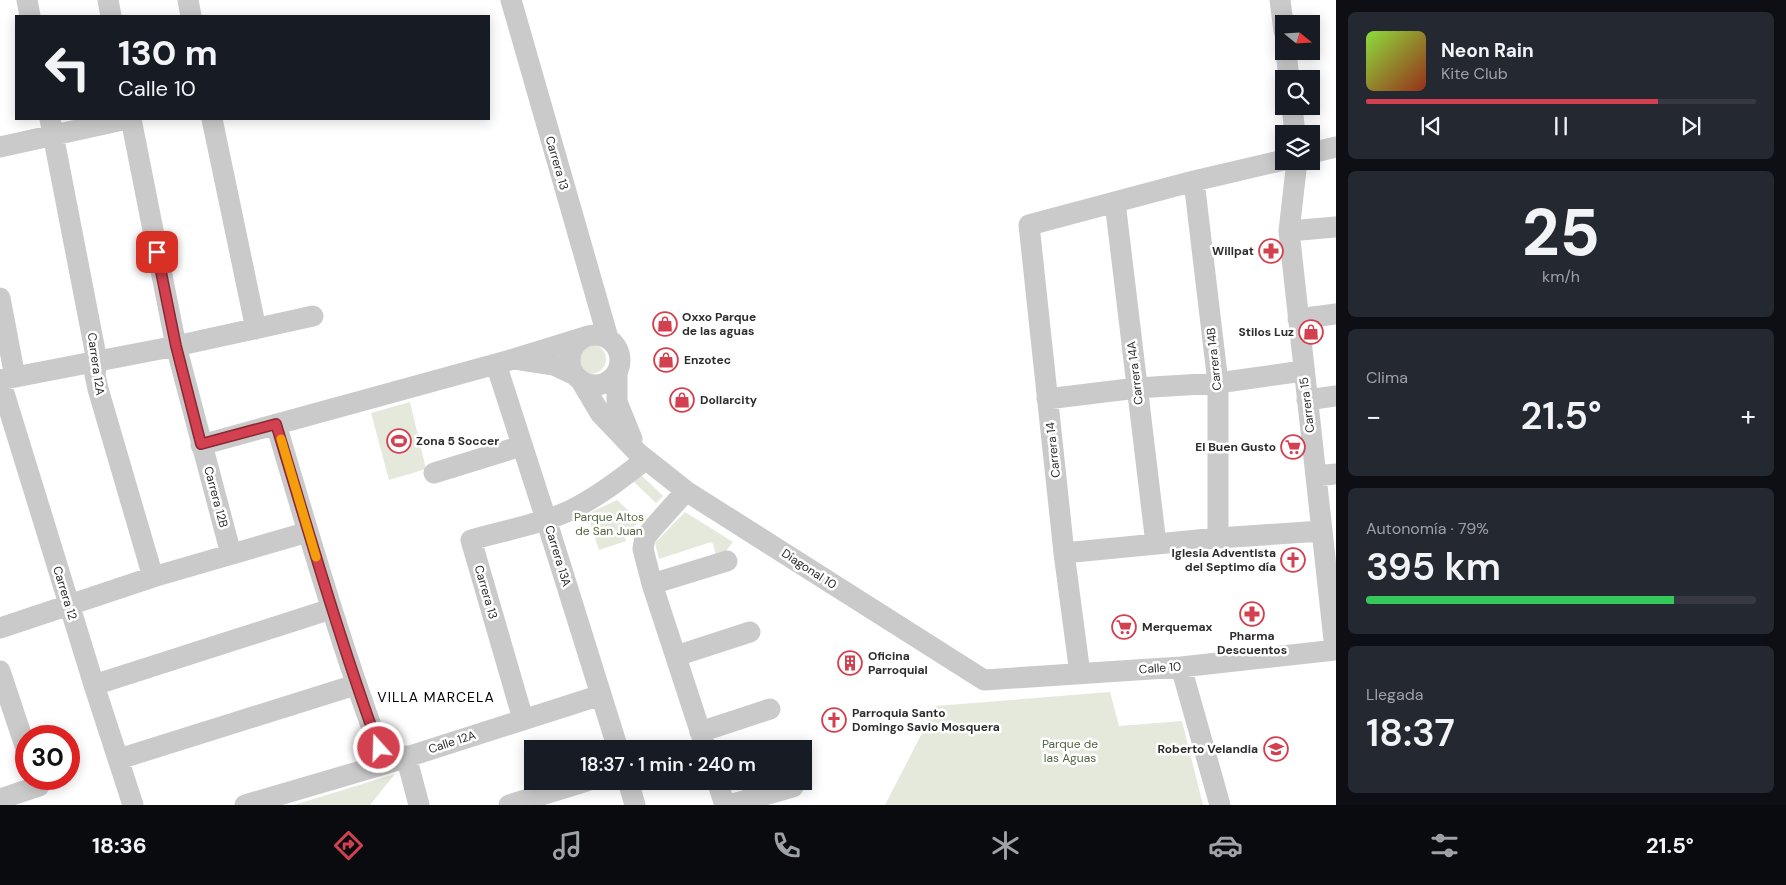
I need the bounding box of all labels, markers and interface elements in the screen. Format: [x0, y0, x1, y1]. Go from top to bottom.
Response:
north arrow [1275, 15, 1320, 60]
map controls [1275, 15, 1320, 170]
text: 130 m [118, 30, 218, 76]
icon: left [35, 35, 100, 100]
text: Neon Rain [1441, 38, 1534, 63]
text: Kite Club [1441, 63, 1508, 84]
button: search [1275, 70, 1320, 115]
text: Calle 10 [118, 74, 196, 103]
icon: previous [1417, 112, 1445, 140]
icon: pause [1547, 112, 1575, 140]
icon: next [1677, 112, 1705, 140]
button: layers [1275, 125, 1320, 170]
street label: Carrera 13 [542, 134, 572, 192]
text: 25 [1522, 191, 1600, 275]
pin [136, 231, 178, 273]
icon: arrive [143, 238, 171, 266]
pharmacy icon: Willpat [1258, 238, 1284, 264]
place label: Willpat [1212, 243, 1254, 259]
text: km/h [1542, 266, 1580, 287]
place label: Oxxo Parque de las aguas [682, 309, 756, 339]
shop icon: Oxxo Parque de las aguas [652, 311, 678, 337]
shop icon: Stilos Luz [1298, 319, 1324, 345]
place label: Stilos Luz [1239, 324, 1294, 340]
street label: Carrera 14B [1203, 327, 1225, 391]
street label: Carrera 12A [84, 331, 108, 397]
street label: Carrera 14A [1123, 340, 1147, 406]
shop icon: Enzotec [653, 347, 679, 373]
place label: Enzotec [684, 352, 731, 368]
text: Clima [1366, 367, 1408, 388]
street label: Carrera 15 [1296, 376, 1318, 434]
shop icon: Dollarcity [669, 387, 695, 413]
text: 21.5° [1520, 391, 1602, 441]
place label: Dollarcity [700, 392, 758, 408]
text: − [1366, 398, 1381, 435]
text: + [1741, 398, 1756, 435]
street label: Carrera 14 [1042, 421, 1064, 479]
sports icon: Zona 5 Soccer [386, 428, 412, 454]
place label: Zona 5 Soccer [416, 433, 499, 449]
supermarket icon: El Buen Gusto [1280, 434, 1306, 460]
place label: El Buen Gusto [1195, 439, 1276, 455]
street label: Carrera 12B [200, 465, 232, 529]
park label: Parque Altos de San Juan [574, 509, 644, 539]
text: Autonomía · 79% [1366, 518, 1489, 539]
street label: Carrera 13A [541, 523, 575, 589]
text: 395 km [1366, 542, 1501, 592]
street label: Diagonal 10 [778, 545, 840, 593]
place label: Iglesia Adventista del Septimo día [1171, 545, 1276, 575]
church icon: Iglesia Adventista del Septimo día [1280, 547, 1306, 573]
street label: Carrera 13 [471, 563, 501, 621]
street label: Carrera 12 [49, 564, 81, 622]
pharmacy icon: Pharma Descuentos [1239, 601, 1265, 627]
supermarket icon: Merquemax [1111, 614, 1137, 640]
place label: Merquemax [1142, 619, 1212, 635]
place label: Pharma Descuentos [1217, 628, 1287, 658]
place label: Oficina Parroquial [868, 648, 928, 678]
building icon: Oficina Parroquial [837, 650, 863, 676]
street label: Calle 10 [1138, 659, 1182, 677]
text: Llegada [1366, 684, 1423, 705]
district label: VILLA MARCELA [377, 688, 495, 706]
place label: Parroquia Santo Domingo Savio Mosquera [852, 705, 1000, 735]
church icon: Parroquia Santo Domingo Savio Mosquera [821, 707, 847, 733]
text: 18:37 [1366, 708, 1455, 758]
position arrow [352, 721, 404, 773]
speed limit sign: 30 [15, 725, 80, 790]
street label: Calle 12A [426, 727, 478, 757]
park label: Parque de las Aguas [1042, 736, 1098, 766]
school or university icon: Roberto Velandia [1263, 736, 1289, 762]
place label: Roberto Velandia [1157, 741, 1258, 757]
text: 18:37 · 1 min · 240 m [580, 752, 756, 777]
icon: directions [331, 828, 366, 863]
icon: music [550, 828, 585, 863]
icon: phone [769, 828, 804, 863]
icon: climate [988, 828, 1023, 863]
icon: car [1208, 828, 1243, 863]
icon: filters [1427, 828, 1462, 863]
text: 18:36 [92, 831, 147, 860]
text: 21.5° [1646, 831, 1694, 860]

